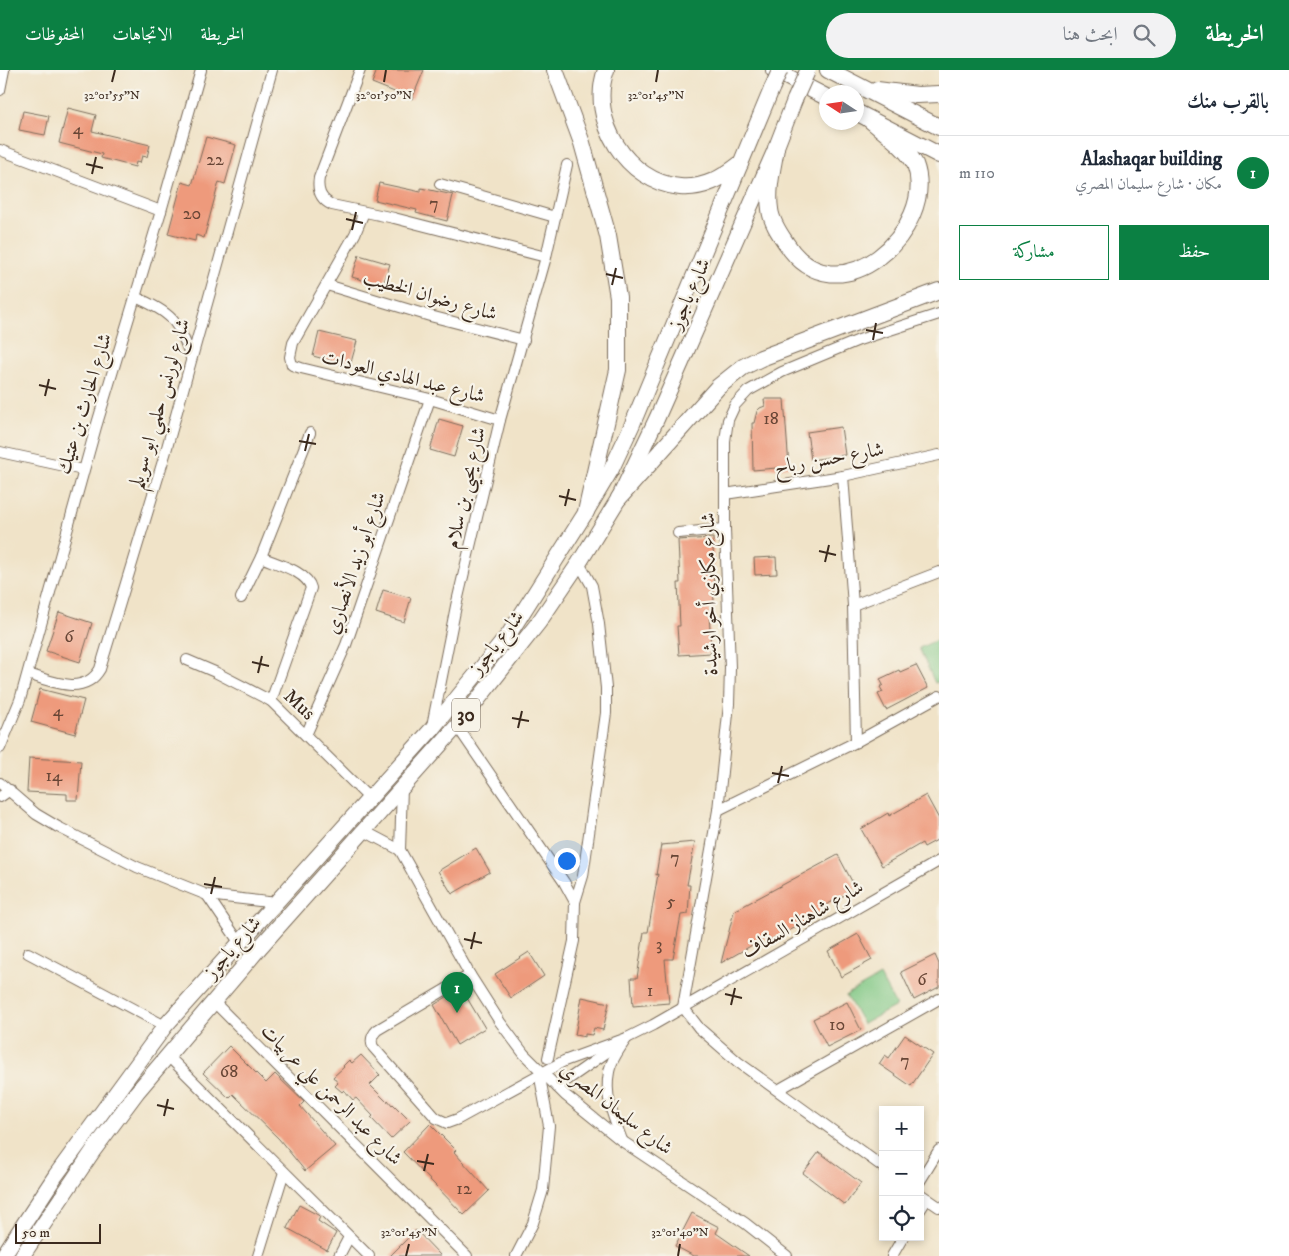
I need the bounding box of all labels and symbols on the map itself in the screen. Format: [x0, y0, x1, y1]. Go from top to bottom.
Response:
north arrow [819, 85, 864, 130]
text: 32°01'55"N [84, 88, 140, 103]
text: 32°01'50"N [356, 88, 412, 103]
text: 32°01'45"N [628, 88, 684, 103]
house number: 4 [73, 118, 84, 140]
house number: 22 [206, 149, 224, 171]
house number: 7 [429, 193, 439, 215]
house number: 20 [183, 203, 201, 225]
street label: شارع ياجوز [662, 254, 720, 337]
street label: شارع رضوان الخطيب [359, 265, 500, 331]
street label: شارع لورنس حلمي ابو سويلم [124, 316, 203, 494]
street label: شارع الحارث بن عتيك [52, 330, 122, 479]
street label: شارع عبد الهادي العودات [318, 345, 487, 413]
house number: 18 [763, 408, 779, 430]
street label: شارع يحيى بن سلام [440, 425, 496, 552]
street label: شارع حسن رباح [772, 437, 887, 485]
street label: شارع أبو زيد الأنصاري [316, 487, 396, 639]
street label: شارع مكازي أخو ارشيدة [693, 512, 728, 676]
street label: شارع ياجوز [463, 606, 533, 684]
house number: 6 [64, 626, 74, 648]
street label: Mus [278, 684, 320, 726]
road number: 30 [452, 698, 480, 732]
house number: 4 [53, 700, 64, 722]
house number: 14 [46, 765, 63, 787]
house number: 7 [670, 847, 680, 869]
your location [554, 848, 580, 874]
street label: شارع شاهناز السقاف [738, 875, 870, 968]
house number: 5 [667, 891, 676, 913]
street label: شارع ياجوز [198, 911, 270, 989]
house number: 3 [656, 934, 662, 956]
house number: 6 [917, 969, 927, 991]
pin: 1 [441, 972, 473, 1013]
house number: 1 [647, 980, 653, 1002]
house number: 10 [829, 1014, 845, 1036]
street label: شارع عبد الرحمن علي عربيات [251, 1019, 407, 1175]
house number: 7 [900, 1050, 910, 1072]
street label: شارع سليمان المصري [552, 1057, 678, 1164]
house number: 68 [220, 1061, 238, 1083]
house number: 12 [456, 1178, 472, 1200]
scale bar [15, 1221, 101, 1244]
text: 32°01'45"N [381, 1225, 437, 1240]
text: 32°01'40"N [651, 1225, 709, 1240]

